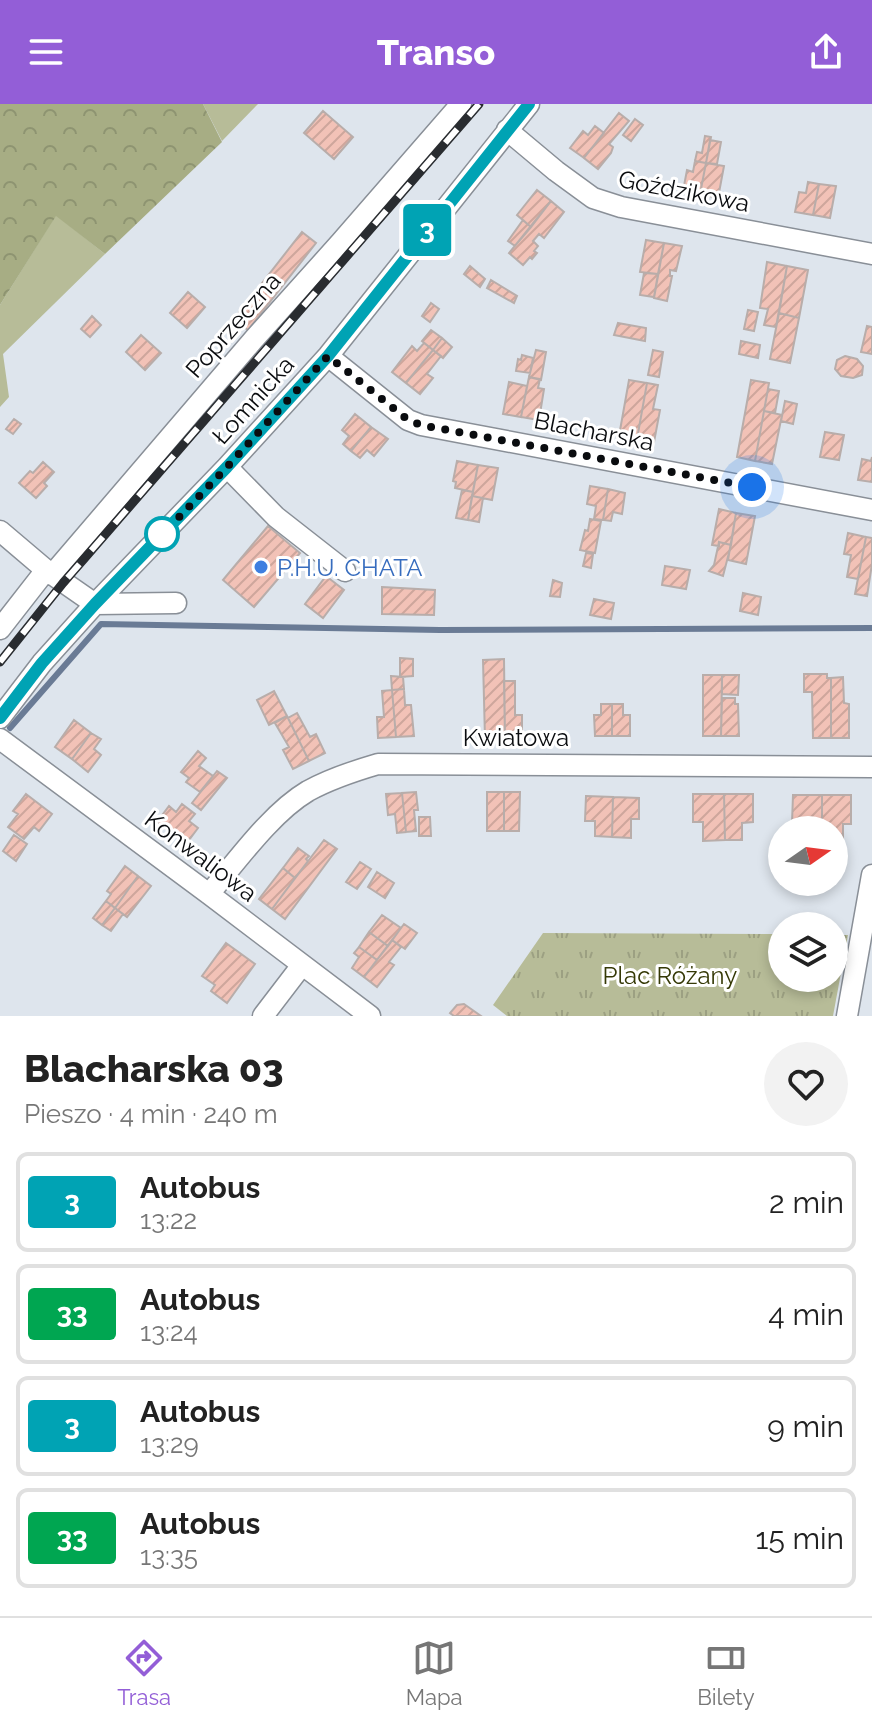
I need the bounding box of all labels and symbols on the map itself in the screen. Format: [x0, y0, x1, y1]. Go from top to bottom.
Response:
street label: Goździkowa [616, 164, 752, 218]
line badge: 3 [401, 204, 453, 256]
street label: Poprzeczna [179, 266, 287, 384]
street label: Łomnicka [206, 350, 300, 450]
street label: Blacharska [532, 405, 656, 457]
your location [732, 467, 772, 507]
unlabelled marker [145, 517, 179, 551]
place label: P.H.U. CHATA [277, 553, 423, 582]
marker: P.H.U. CHATA [252, 558, 270, 576]
street label: Kwiatowa [463, 723, 569, 752]
street label: Konwaliowa [139, 804, 263, 908]
north arrow [768, 816, 848, 896]
park label: Plac Różany [603, 961, 737, 990]

